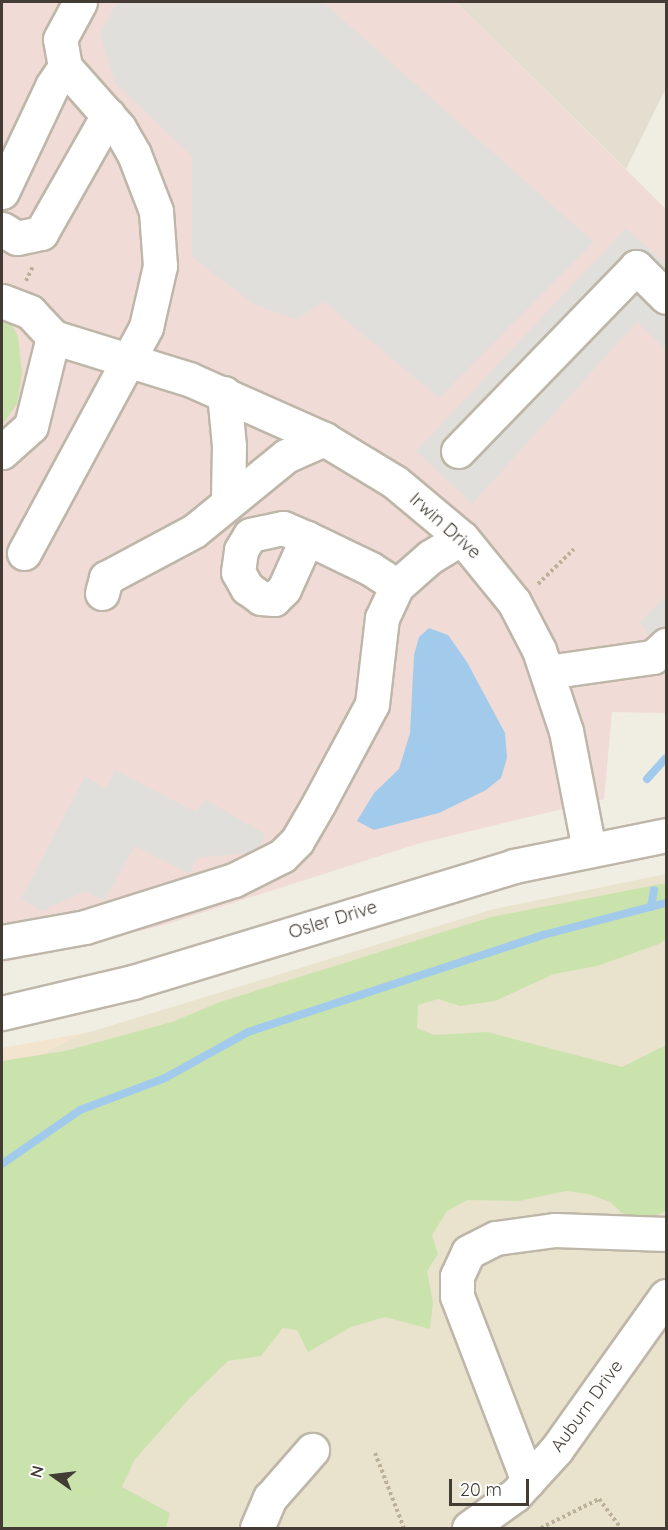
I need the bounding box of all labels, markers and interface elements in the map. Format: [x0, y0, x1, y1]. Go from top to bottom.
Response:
street label: Irwin Drive [405, 488, 485, 564]
street label: Osler Drive [286, 896, 380, 944]
street label: Auburn Drive [546, 1356, 628, 1456]
north arrow [24, 1446, 84, 1506]
text: N [25, 1464, 48, 1480]
scale bar [452, 1467, 532, 1505]
text: 20 m [460, 1478, 502, 1501]

